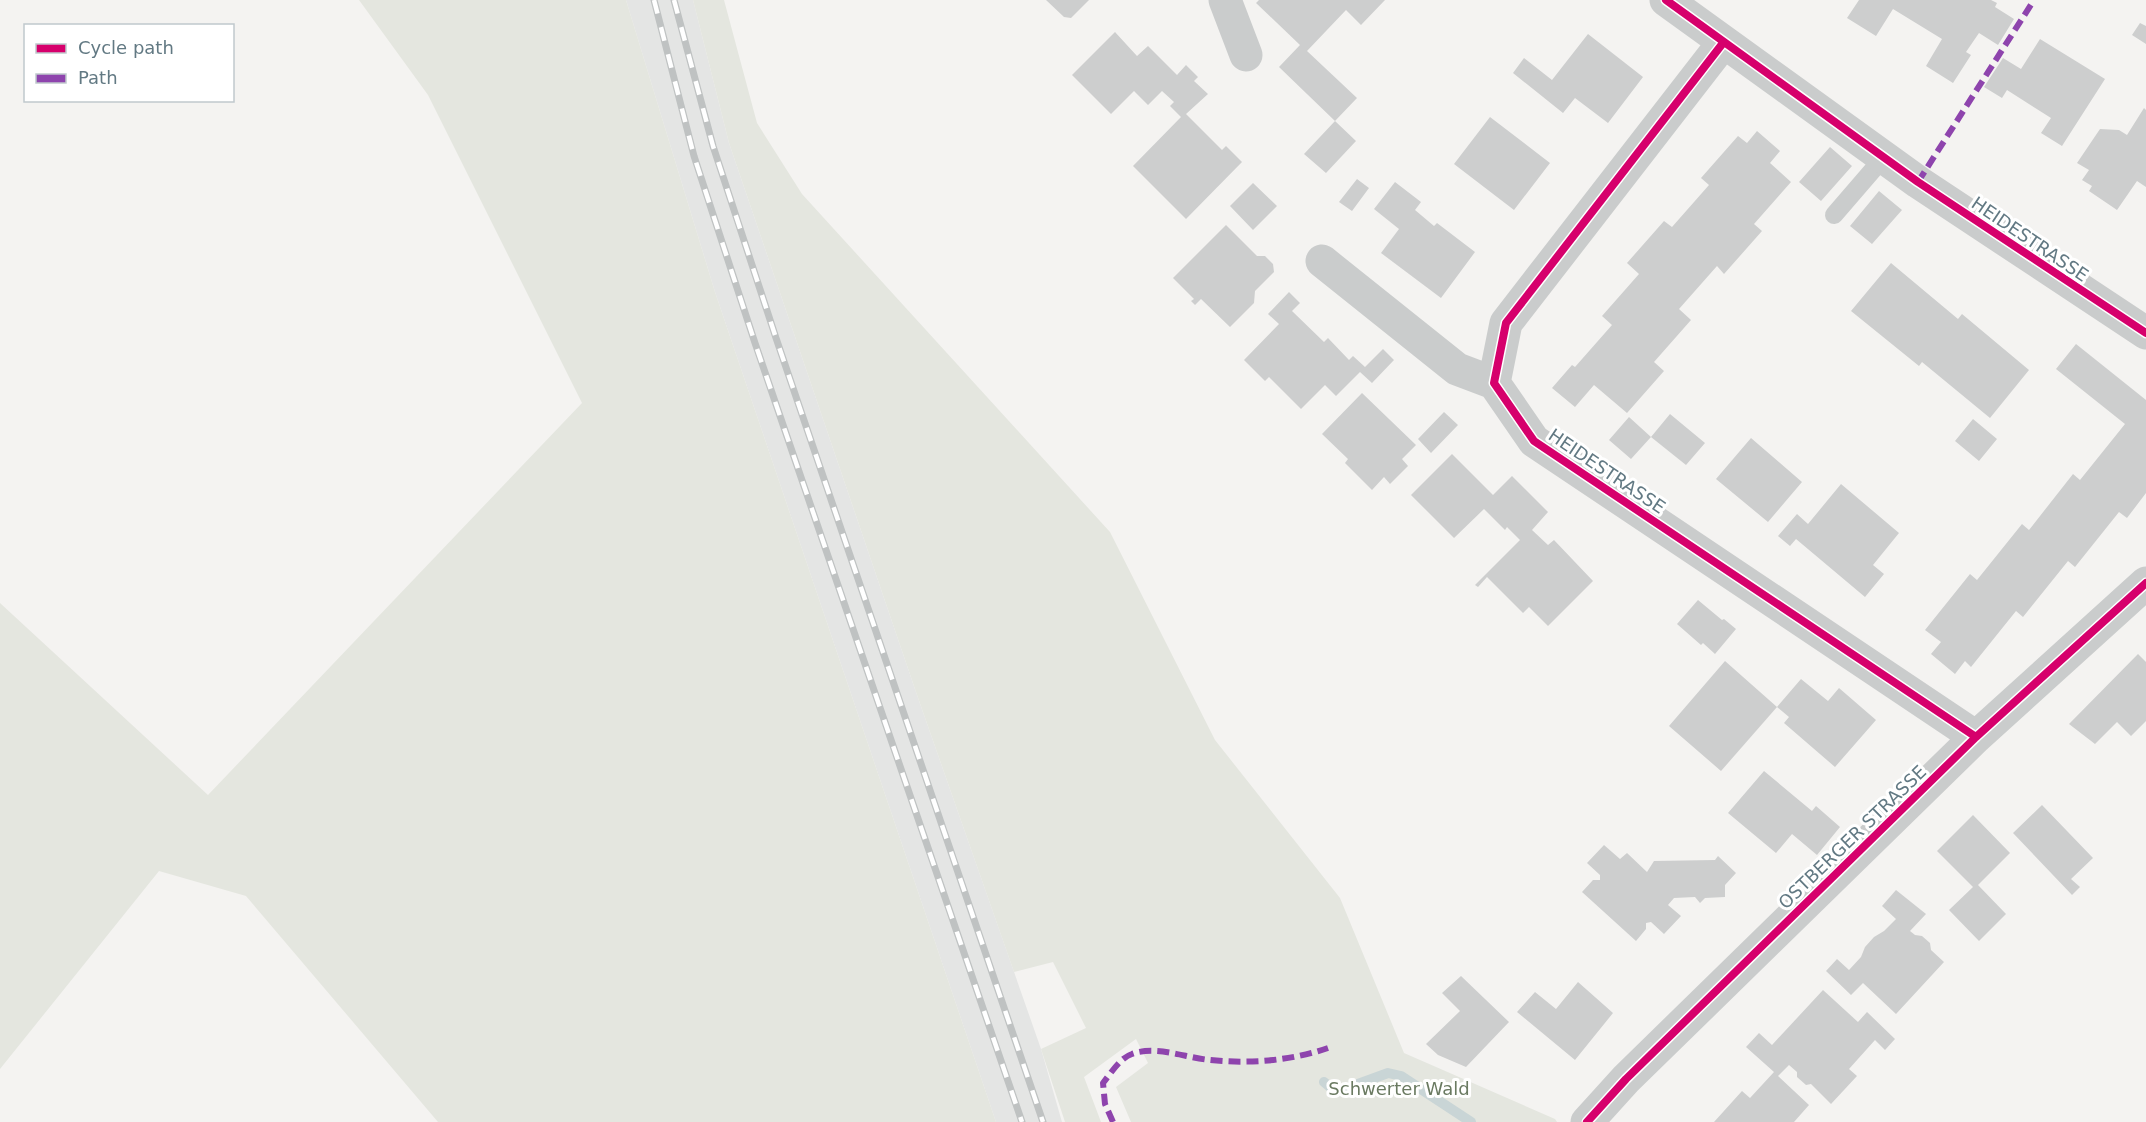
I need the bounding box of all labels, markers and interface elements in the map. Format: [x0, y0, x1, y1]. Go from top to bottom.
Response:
legend [24, 24, 234, 102]
text: Cycle path [78, 37, 174, 58]
text: Path [78, 67, 118, 88]
street label: HEIDESTRASSE [1968, 192, 2092, 286]
street label: HEIDESTRASSE [1545, 424, 1669, 518]
street label: OSTBERGER STRASSE [1774, 761, 1930, 913]
park label: Schwerter Wald [1328, 1078, 1470, 1099]

